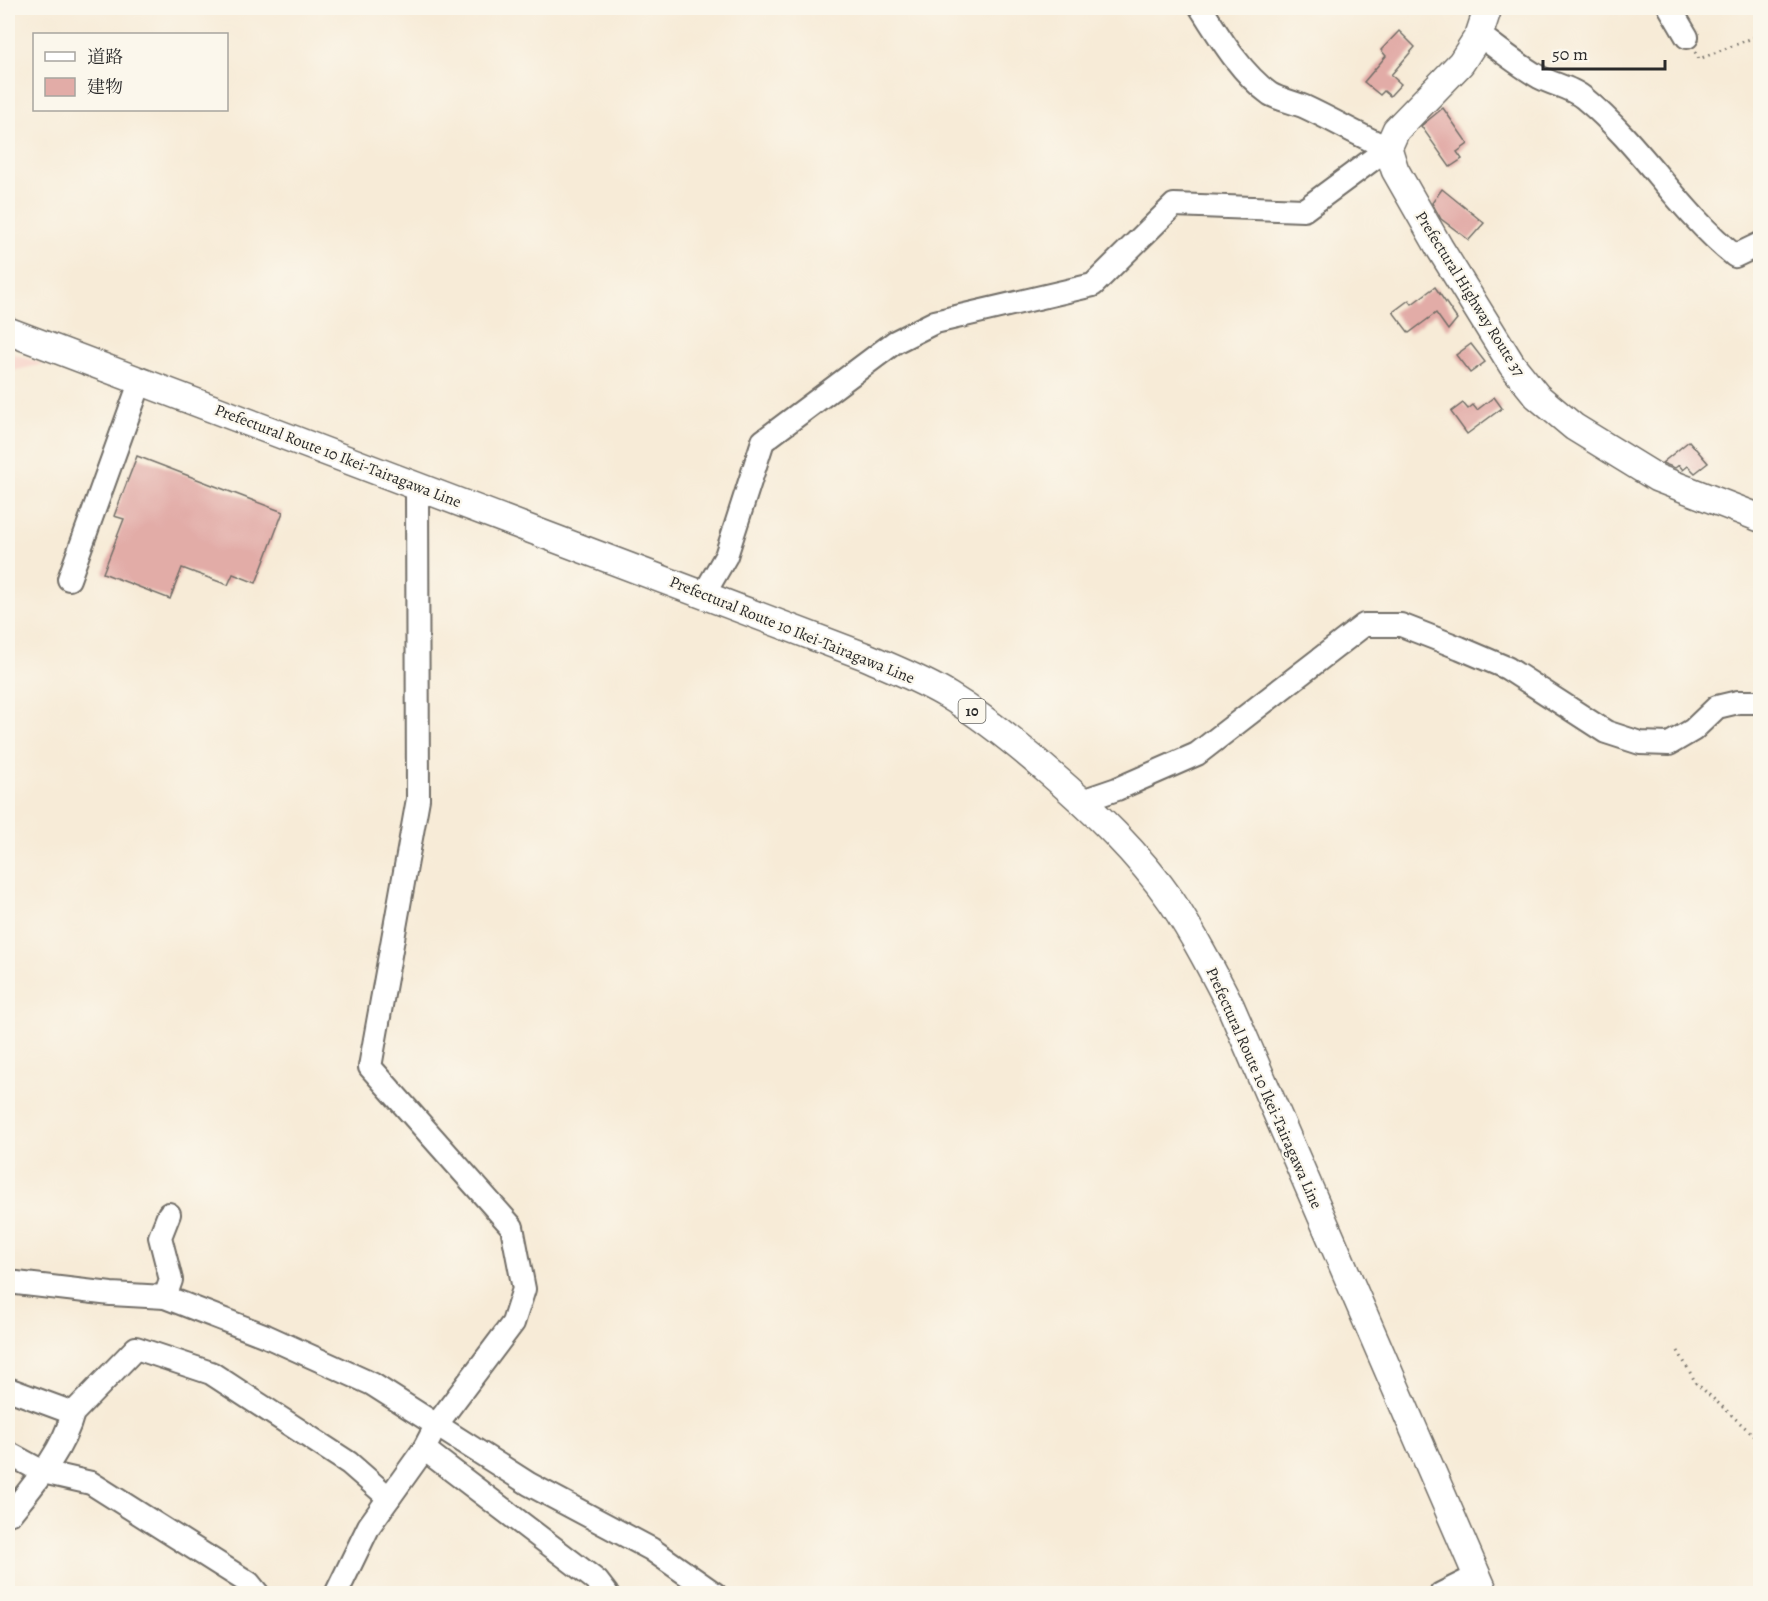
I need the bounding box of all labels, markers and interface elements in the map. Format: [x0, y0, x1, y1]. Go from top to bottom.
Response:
legend [33, 33, 228, 111]
scale bar [1543, 33, 1664, 71]
text: 50 m [1552, 42, 1588, 66]
text: 道路 [87, 45, 123, 69]
text: 建物 [87, 75, 123, 99]
street label: Prefectural Highway Route 37 [1410, 207, 1530, 381]
street label: Prefectural Route 10 Ikei-Tairagawa Line [212, 399, 464, 513]
street label: Prefectural Route 10 Ikei-Tairagawa Line [666, 571, 918, 689]
road number: 10 [958, 699, 986, 723]
street label: Prefectural Route 10 Ikei-Tairagawa Line [1201, 964, 1327, 1212]

